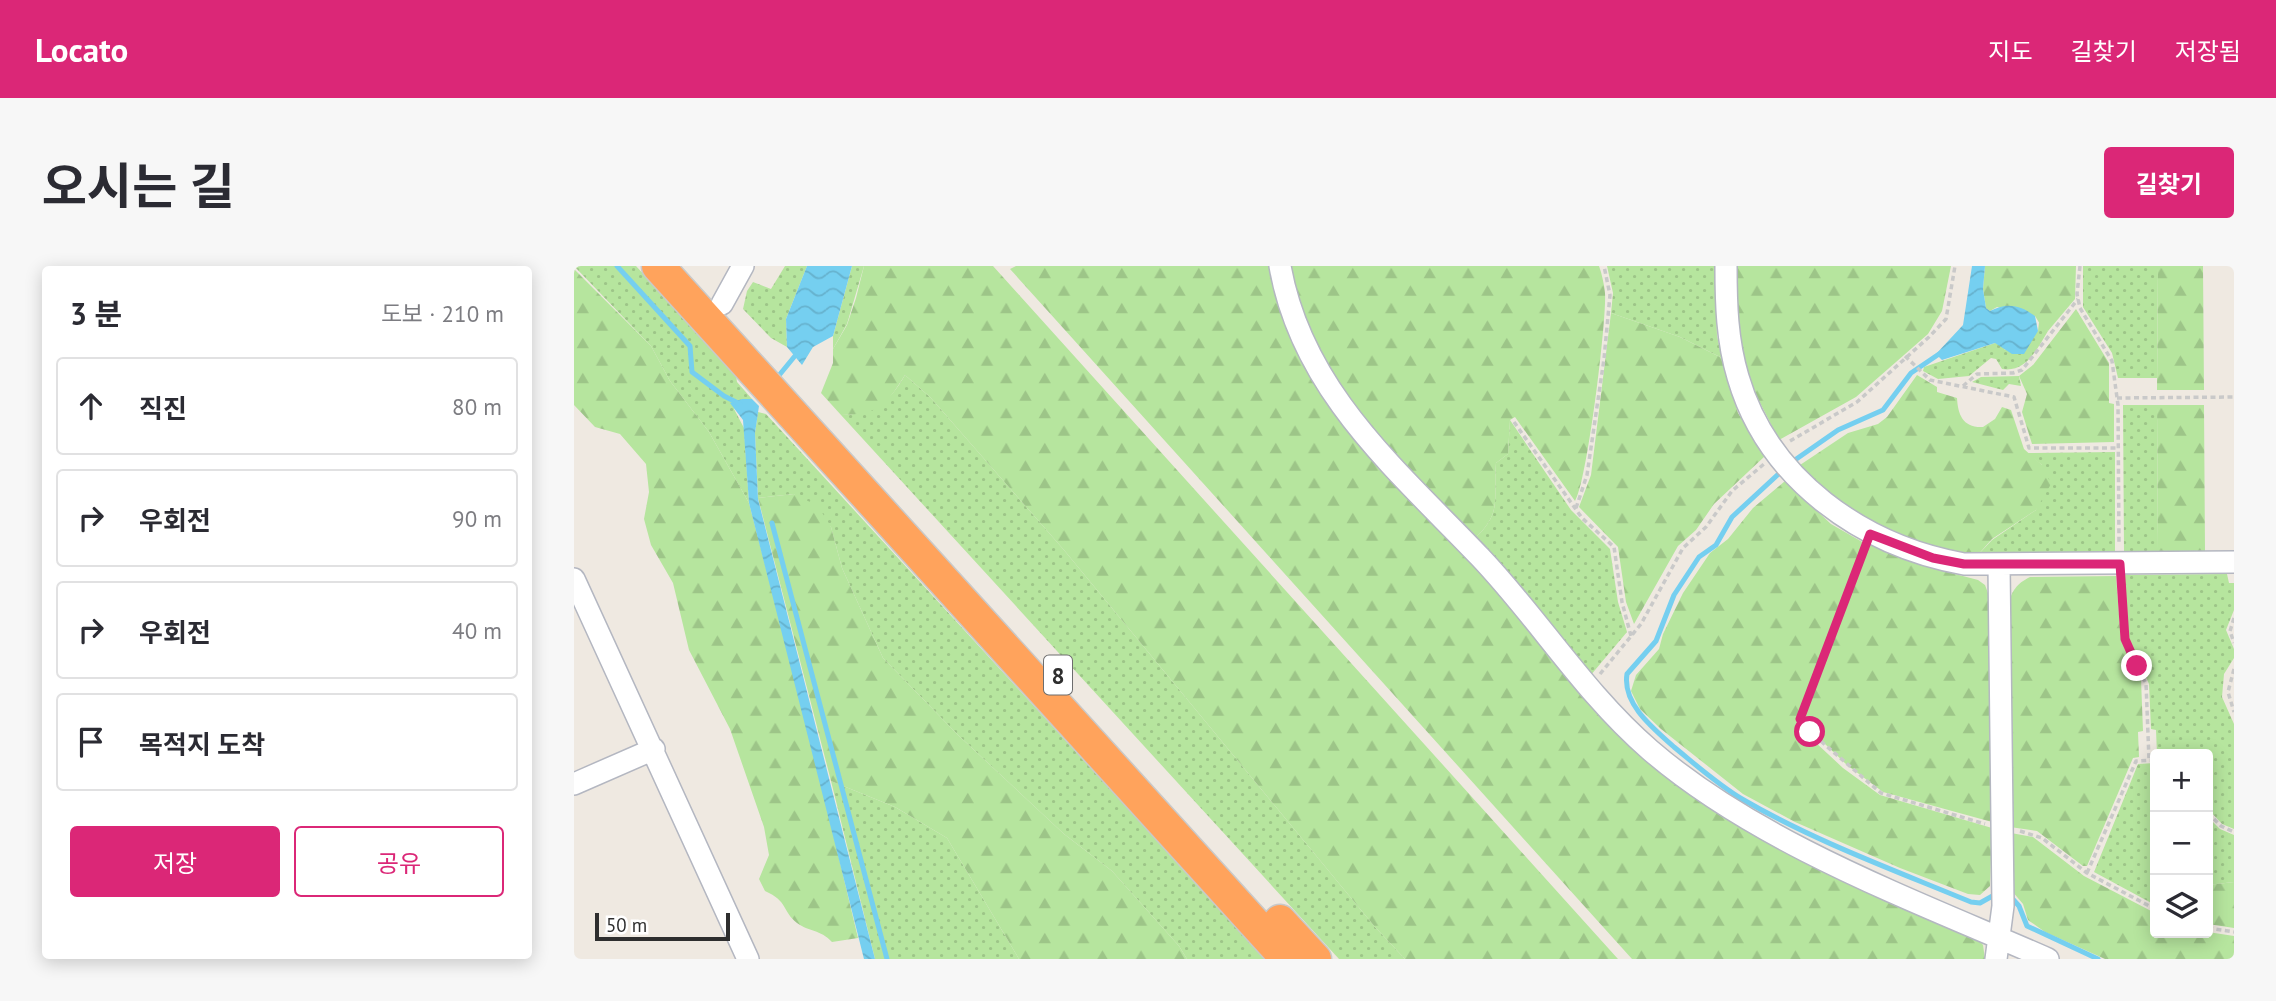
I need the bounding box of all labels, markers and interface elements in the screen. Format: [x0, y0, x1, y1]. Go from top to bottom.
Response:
text: Locato [35, 28, 128, 71]
text: 지도 [1988, 36, 2033, 67]
text: 길찾기 [2071, 36, 2137, 67]
text: 저장됨 [2175, 36, 2241, 67]
button: 길찾기 [2104, 147, 2234, 218]
text: 오시는 길 [42, 154, 235, 218]
text: 3 분 [70, 294, 122, 333]
text: 도보 · 210 m [381, 299, 504, 328]
icon: ahead [72, 387, 110, 425]
text: 직진 [139, 392, 187, 425]
text: 80 m [452, 392, 502, 421]
icon: right [72, 499, 110, 537]
text: 우회전 [139, 504, 211, 537]
text: 90 m [452, 504, 502, 533]
icon: right [72, 611, 110, 649]
text: 우회전 [139, 616, 211, 649]
text: 40 m [452, 616, 502, 645]
route end [2121, 650, 2152, 681]
road number: 8 [1044, 656, 1072, 694]
route start [1794, 716, 1825, 747]
icon: arrive [72, 723, 110, 761]
text: 목적지 도착 [139, 728, 265, 761]
map controls [2150, 749, 2213, 938]
button: + [2150, 749, 2213, 812]
button: − [2150, 812, 2213, 875]
button: 저장 [70, 826, 280, 897]
button: 공유 [294, 826, 504, 897]
button: layers [2150, 875, 2213, 938]
scale bar [595, 910, 730, 942]
text: 50 m [606, 913, 647, 937]

